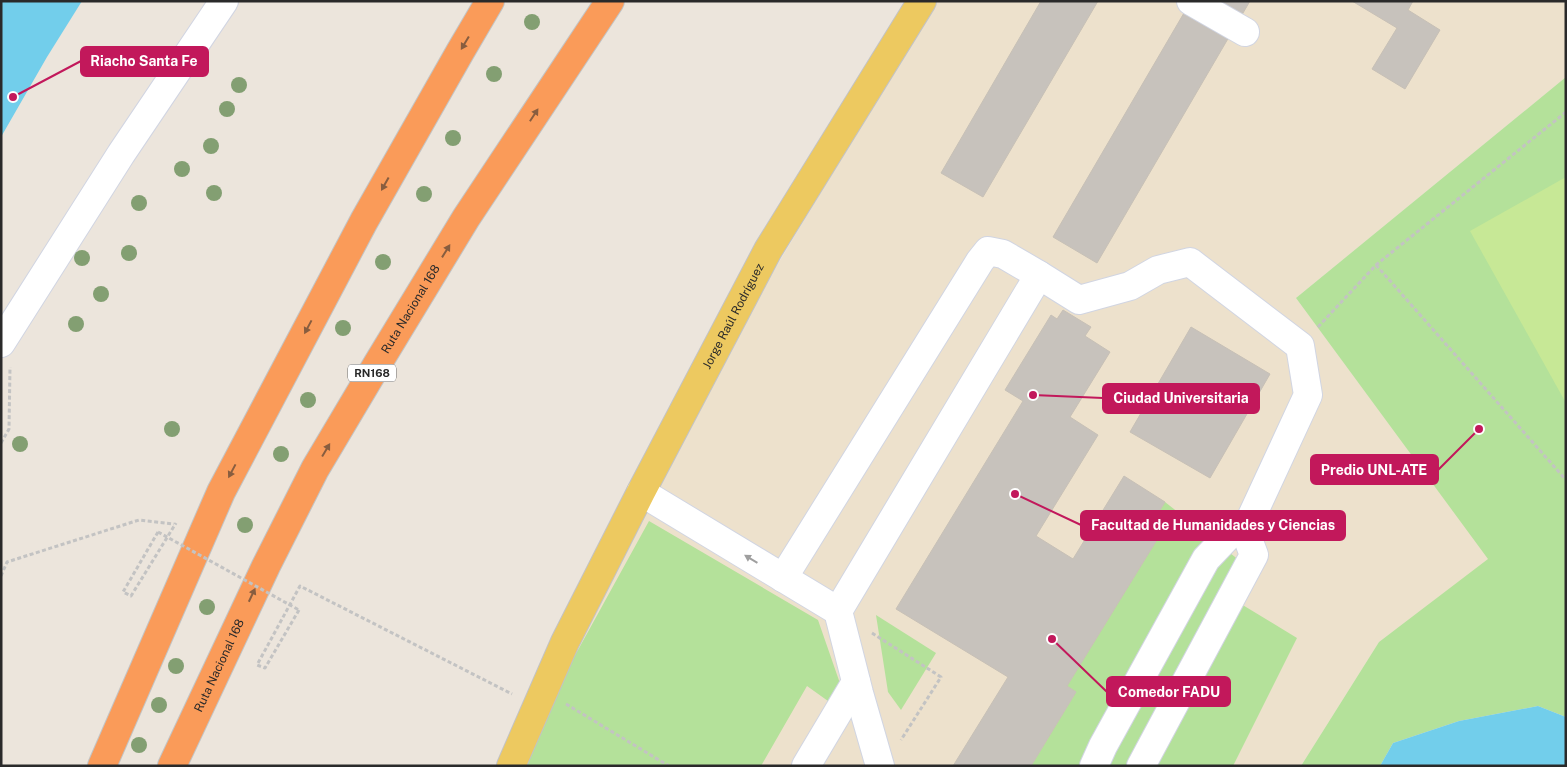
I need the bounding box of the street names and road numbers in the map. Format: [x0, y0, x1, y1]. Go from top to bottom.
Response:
street label: Jorge Raúl Rodríguez [700, 261, 767, 371]
street label: Ruta Nacional 168 [378, 262, 443, 356]
road number: RN168 [348, 364, 396, 382]
street label: Ruta Nacional 168 [191, 617, 247, 714]

